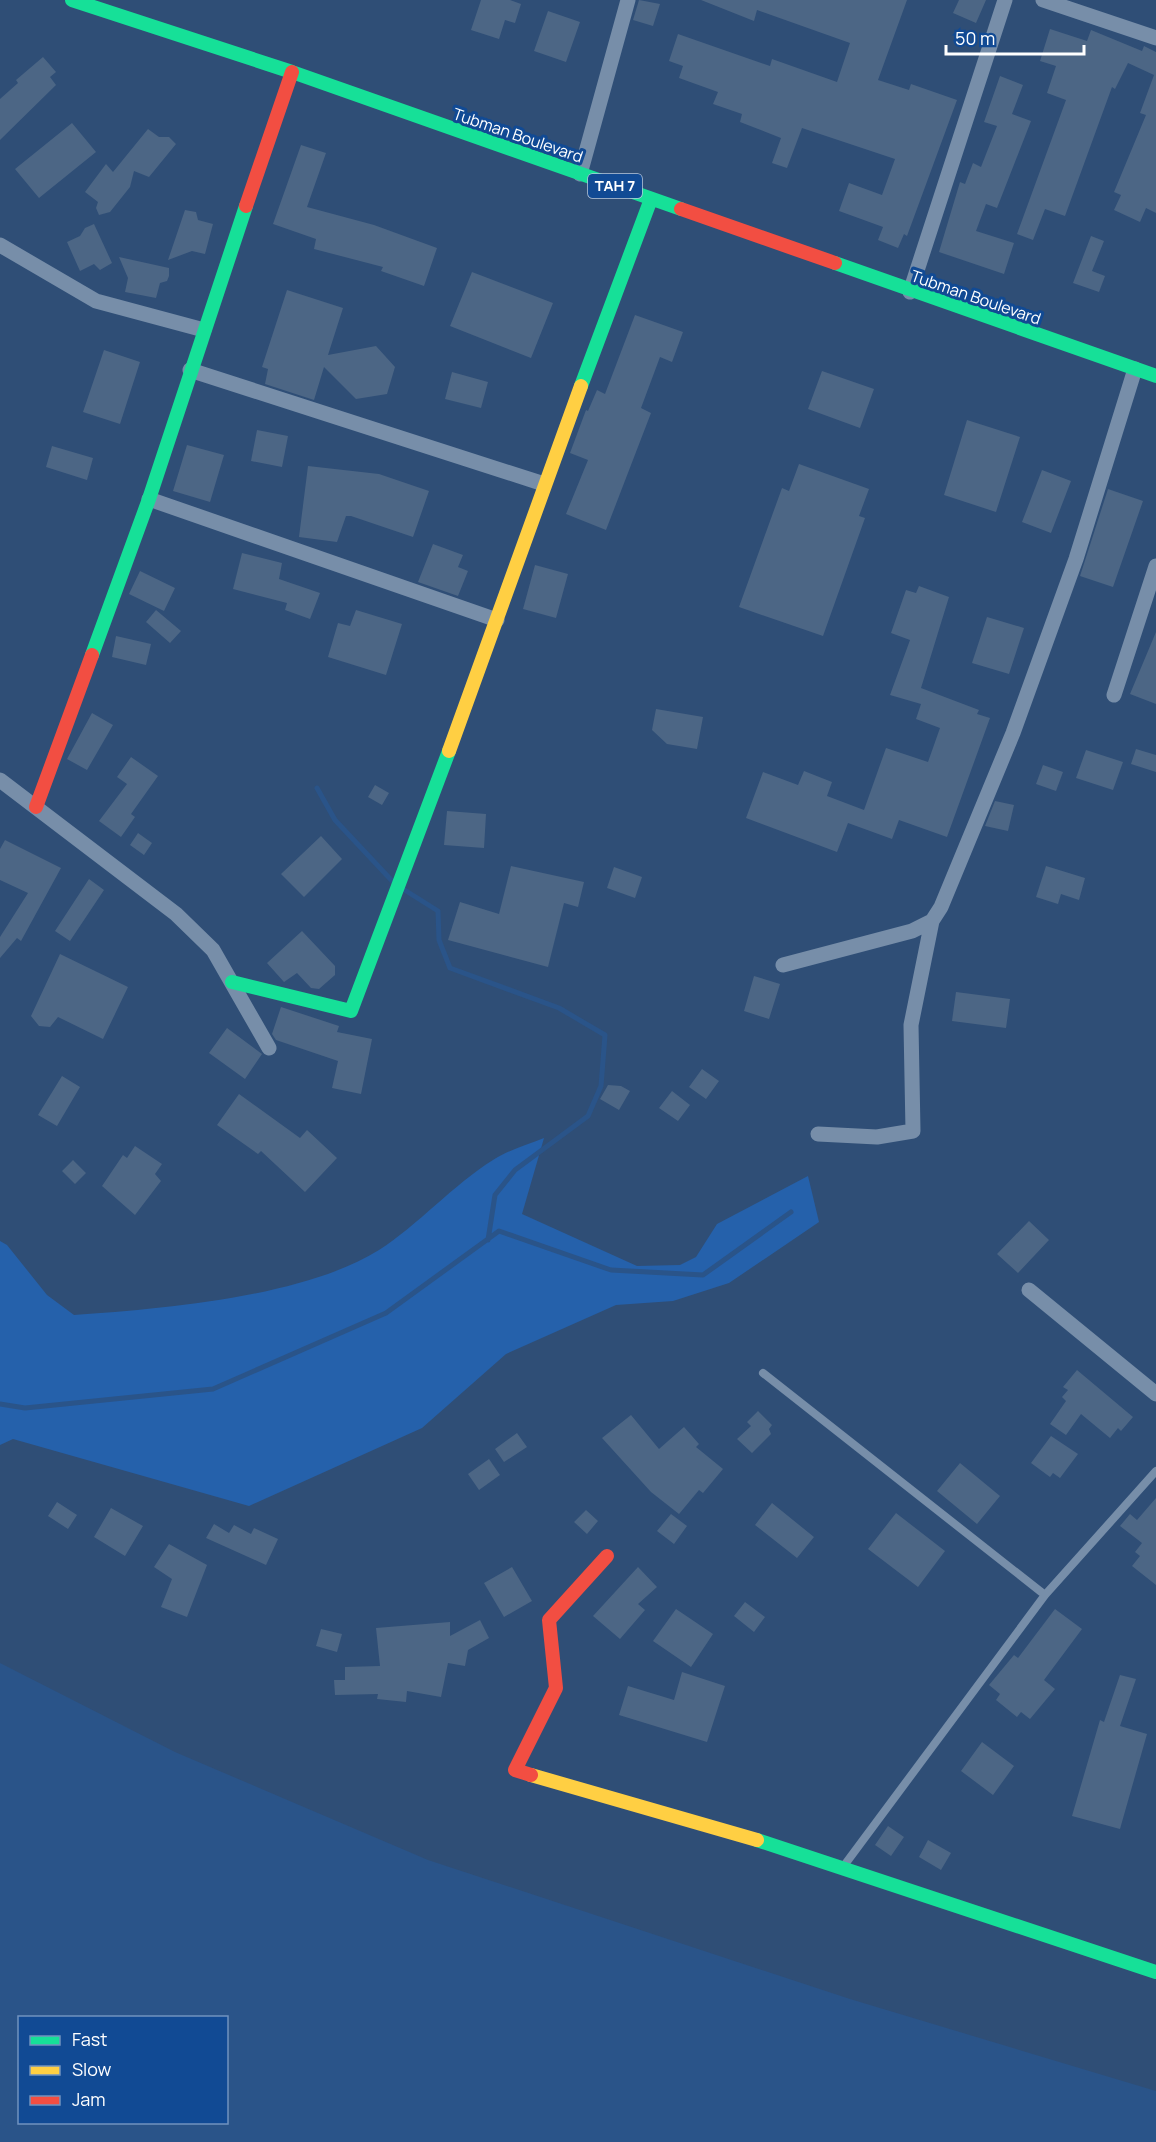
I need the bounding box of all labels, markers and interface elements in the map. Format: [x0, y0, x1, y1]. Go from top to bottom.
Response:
scale bar [946, 18, 1084, 56]
text: 50 m [955, 26, 995, 50]
street label: Tubman Boulevard [450, 102, 586, 168]
road number: TAH 7 [588, 174, 642, 198]
street label: Tubman Boulevard [908, 264, 1044, 330]
legend [18, 2016, 228, 2124]
text: Fast [72, 2027, 107, 2051]
text: Slow [72, 2057, 112, 2081]
text: Jam [72, 2087, 106, 2111]

